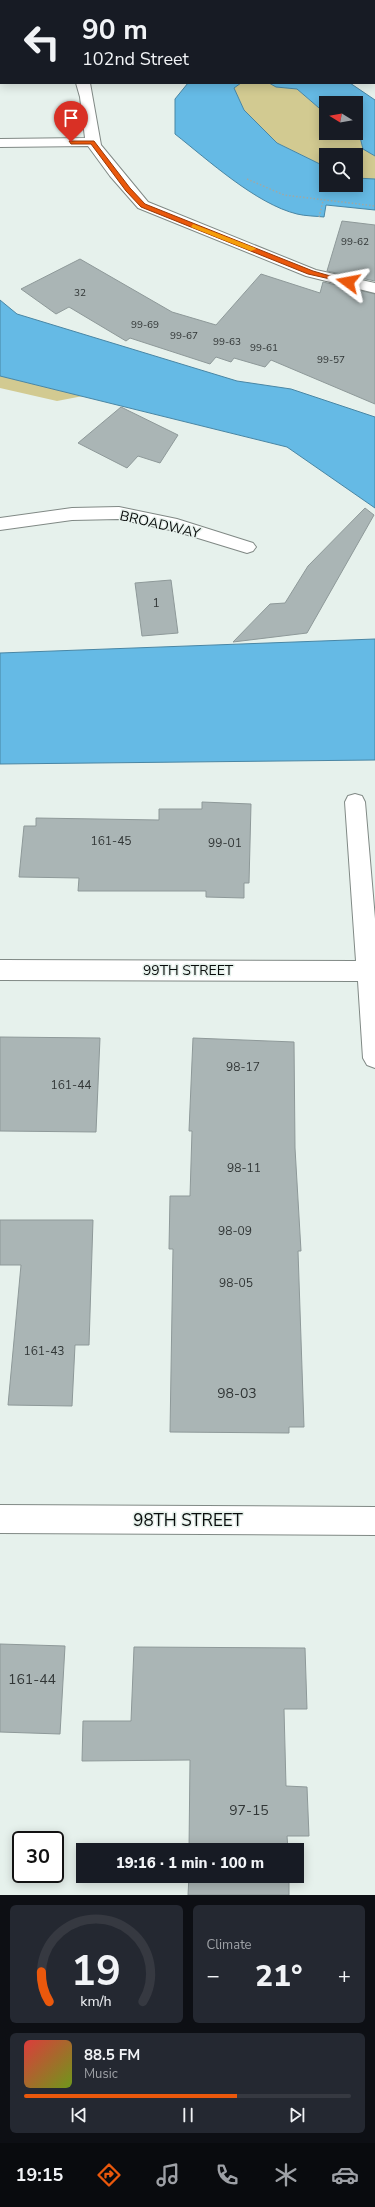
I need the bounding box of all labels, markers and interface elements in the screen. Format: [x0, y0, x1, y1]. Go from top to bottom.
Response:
text: 90 m [82, 11, 148, 49]
icon: left [16, 16, 68, 68]
text: 102nd Street [82, 47, 189, 71]
north arrow [319, 96, 363, 140]
map controls [319, 96, 363, 192]
pin [54, 101, 88, 142]
icon: arrive [60, 107, 82, 129]
button: search [319, 148, 363, 192]
house number: 99-62 [341, 235, 369, 249]
position arrow [327, 261, 369, 303]
house number: 32 [74, 286, 86, 300]
house number: 99-69 [131, 318, 159, 332]
house number: 99-67 [170, 329, 198, 343]
house number: 99-63 [213, 335, 241, 349]
house number: 99-61 [250, 341, 278, 355]
house number: 99-57 [317, 353, 345, 367]
street label: BROADWAY [118, 506, 203, 543]
house number: 1 [152, 595, 160, 611]
house number: 161-45 [90, 833, 132, 849]
house number: 99-01 [208, 835, 242, 851]
street label: 99TH STREET [143, 961, 234, 980]
house number: 98-17 [226, 1059, 260, 1075]
house number: 161-44 [50, 1077, 92, 1093]
house number: 98-11 [227, 1160, 261, 1176]
house number: 98-09 [218, 1223, 252, 1239]
house number: 98-05 [219, 1275, 253, 1291]
house number: 161-43 [23, 1343, 65, 1359]
house number: 98-03 [217, 1384, 257, 1403]
street label: 98TH STREET [133, 1509, 244, 1532]
house number: 161-44 [8, 1670, 56, 1689]
house number: 97-15 [229, 1801, 269, 1820]
speed limit sign: 30 [12, 1831, 64, 1883]
text: 19:16 · 1 min · 100 m [116, 1853, 264, 1873]
text: Climate [207, 1936, 252, 1954]
text: 19 [71, 1943, 121, 2000]
text: 21° [255, 1956, 303, 1997]
text: − [207, 1961, 220, 1991]
text: + [338, 1961, 351, 1991]
text: km/h [81, 1992, 112, 2011]
text: 88.5 FM [84, 2045, 140, 2065]
text: Music [84, 2065, 118, 2083]
icon: previous [68, 2104, 90, 2126]
icon: pause [177, 2104, 199, 2126]
icon: next [286, 2104, 308, 2126]
icon: directions [95, 2161, 123, 2189]
icon: music [154, 2161, 182, 2189]
icon: phone [213, 2161, 241, 2189]
icon: climate [272, 2161, 300, 2189]
icon: car [331, 2161, 359, 2189]
text: 19:15 [16, 2163, 63, 2187]

